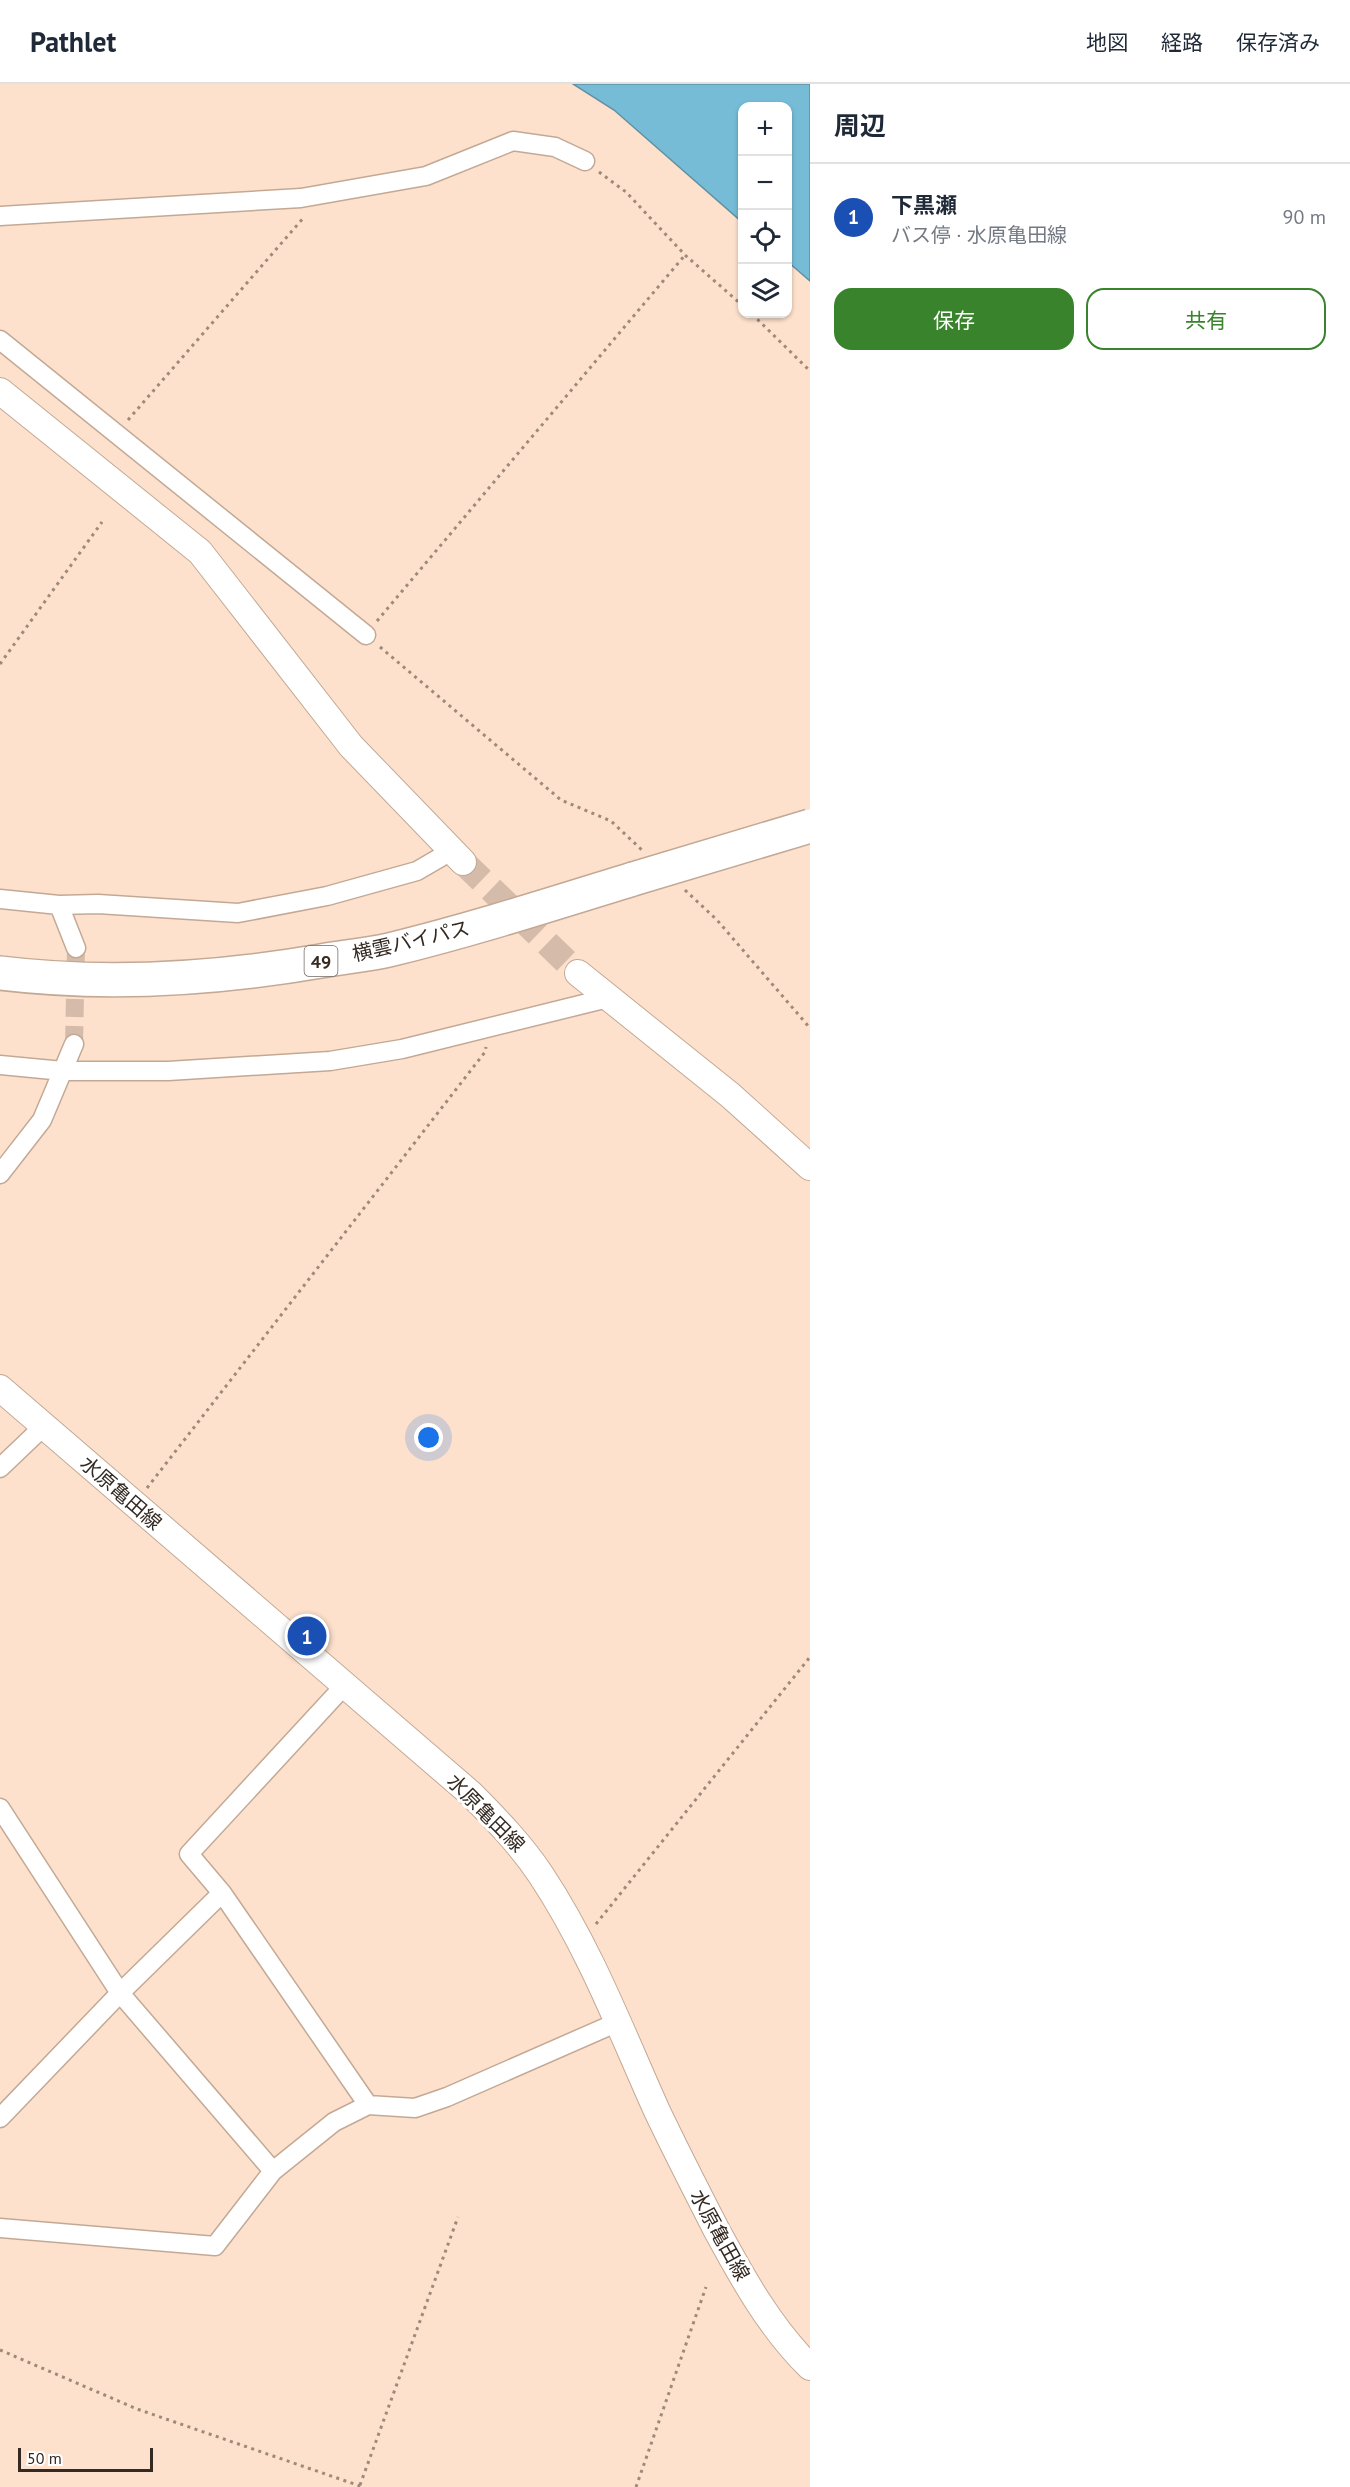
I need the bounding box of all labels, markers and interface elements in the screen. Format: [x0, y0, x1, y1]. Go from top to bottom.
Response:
text: Pathlet [30, 23, 116, 60]
text: 地図 [1086, 29, 1128, 56]
text: 経路 [1161, 29, 1203, 56]
text: 保存済み [1236, 29, 1320, 56]
map controls [738, 102, 792, 318]
button: + [738, 102, 792, 156]
text: 周辺 [834, 109, 886, 142]
button: − [738, 156, 792, 210]
text: 下黒瀬 [891, 191, 957, 219]
text: 1 [848, 204, 859, 230]
text: 90 m [1283, 204, 1326, 230]
button: locate [738, 210, 792, 264]
text: バス停 · 水原亀田線 [891, 222, 1067, 248]
button: layers [738, 264, 792, 318]
button: 保存 [834, 288, 1074, 350]
button: 共有 [1086, 288, 1326, 350]
street label: 横雲バイパス [350, 915, 472, 967]
road number: 49 [304, 946, 338, 976]
your location [414, 1423, 443, 1452]
street label: 水原亀田線 [75, 1450, 167, 1536]
pin: 1 [288, 1614, 326, 1658]
street label: 水原亀田線 [441, 1768, 531, 1858]
street label: 水原亀田線 [684, 2185, 756, 2285]
scale bar [18, 2445, 153, 2472]
text: 50 m [27, 2448, 62, 2468]

